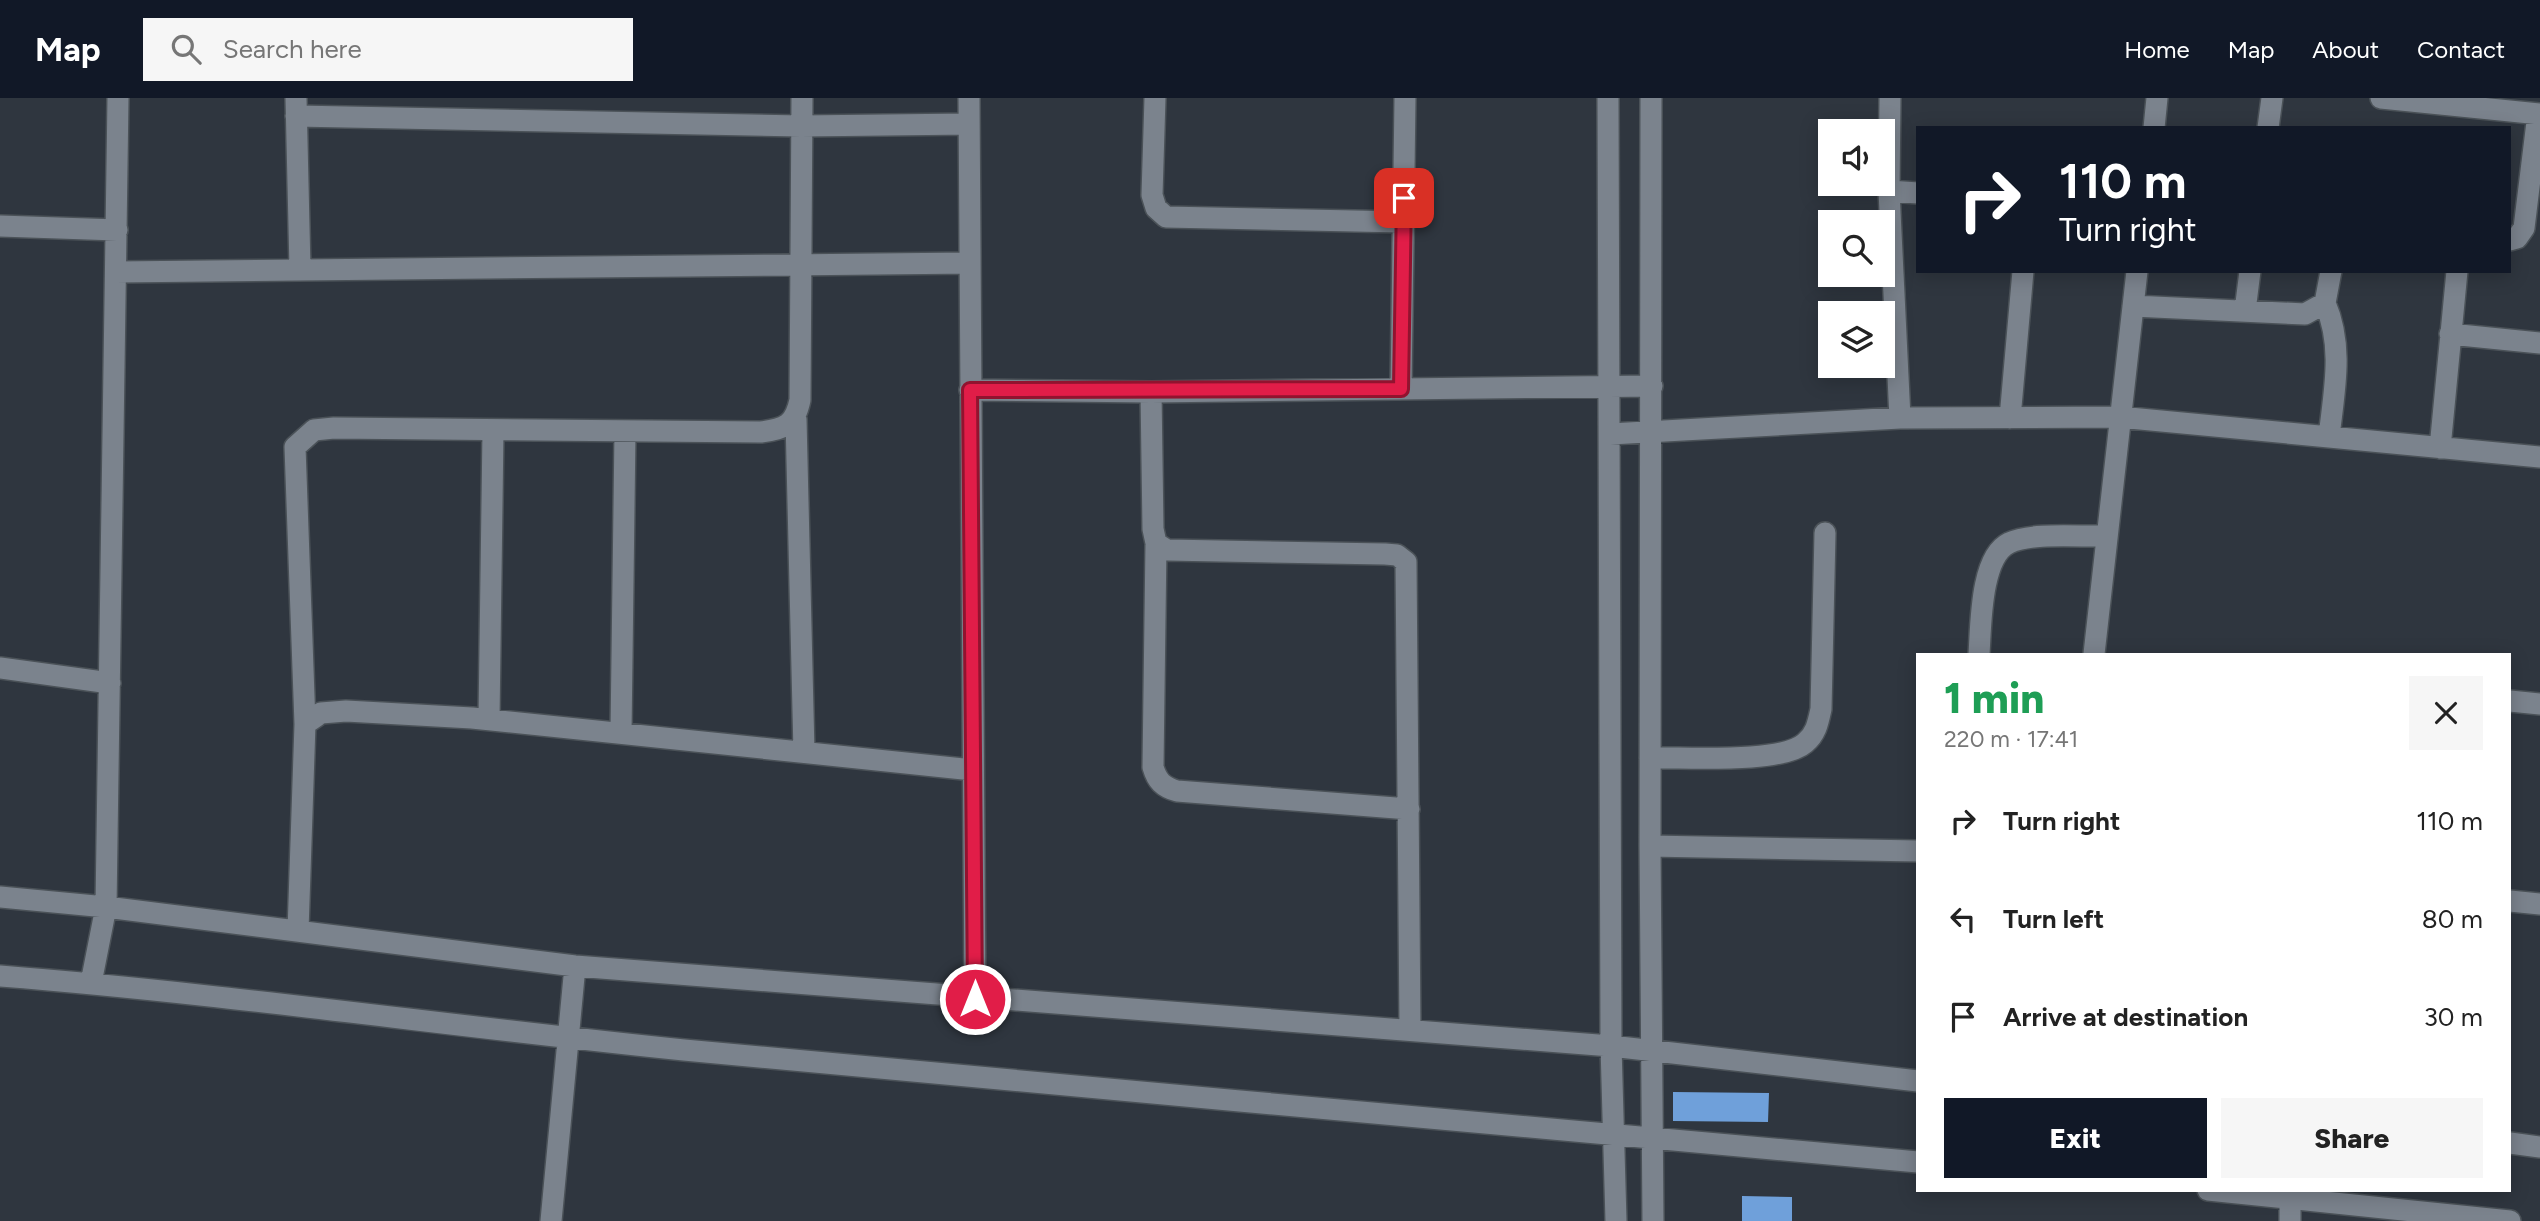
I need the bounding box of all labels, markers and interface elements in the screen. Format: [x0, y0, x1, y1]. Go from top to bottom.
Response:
search box [143, 18, 633, 81]
text: Map [35, 30, 101, 69]
icon: search [167, 30, 205, 68]
text: Search here [223, 33, 362, 65]
text: Home [2124, 35, 2190, 64]
text: Map [2228, 35, 2274, 64]
text: About [2312, 35, 2379, 64]
text: Contact [2417, 35, 2505, 64]
map controls [1818, 119, 1895, 378]
button: sound [1818, 119, 1895, 196]
text: 110 m [2059, 151, 2187, 210]
icon: right [1944, 154, 2035, 245]
pin [1374, 168, 1434, 228]
icon: arrive [1385, 179, 1423, 217]
button: search [1818, 210, 1895, 287]
text: Turn right [2059, 211, 2197, 249]
button: layers [1818, 301, 1895, 378]
text: 1 min [1944, 673, 2044, 724]
button: close [2409, 676, 2483, 750]
text: 220 m · 17:41 [1944, 725, 2078, 753]
icon: right [1944, 802, 1982, 840]
text: Turn right [2003, 805, 2120, 837]
text: 110 m [2416, 805, 2483, 837]
icon: left [1944, 900, 1982, 938]
text: Turn left [2003, 903, 2104, 935]
text: 80 m [2422, 903, 2483, 935]
position arrow [938, 962, 1012, 1036]
icon: arrive [1944, 998, 1982, 1036]
text: Arrive at destination [2003, 1001, 2248, 1033]
text: 30 m [2424, 1001, 2483, 1033]
button: Exit [1944, 1098, 2207, 1178]
button: Share [2221, 1098, 2483, 1178]

